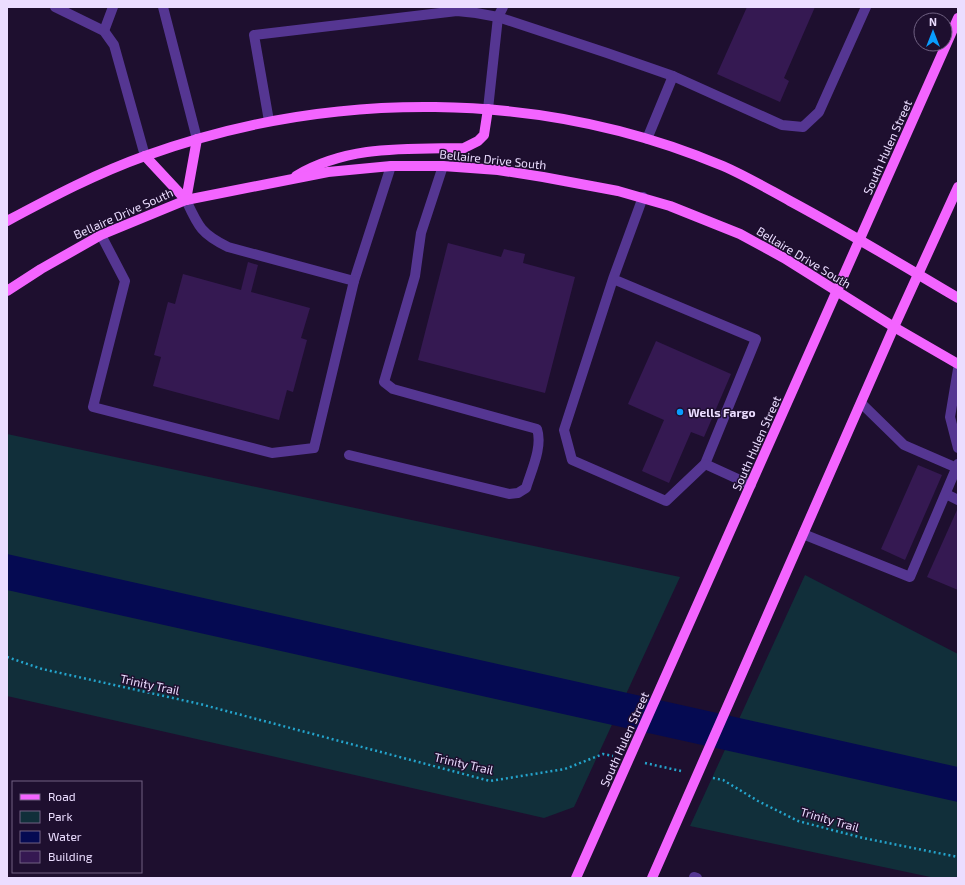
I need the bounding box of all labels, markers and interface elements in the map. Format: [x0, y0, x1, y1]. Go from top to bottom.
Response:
north arrow [913, 12, 953, 52]
text: N [929, 15, 937, 28]
street label: South Hulen Street [860, 97, 914, 197]
street label: Bellaire Drive South [439, 146, 547, 172]
street label: Bellaire Drive South [71, 185, 175, 241]
street label: Bellaire Drive South [754, 223, 854, 291]
street label: South Hulen Street [729, 393, 783, 493]
place label: Wells Fargo [688, 405, 755, 419]
marker: Wells Fargo [675, 407, 685, 417]
street label: Trinity Trail [119, 671, 181, 697]
street label: South Hulen Street [597, 689, 651, 789]
street label: Trinity Trail [433, 749, 495, 777]
legend [12, 781, 142, 873]
text: Road [48, 789, 76, 803]
street label: Trinity Trail [799, 804, 861, 834]
text: Park [48, 809, 73, 823]
text: Water [48, 829, 82, 843]
text: Building [48, 849, 93, 863]

